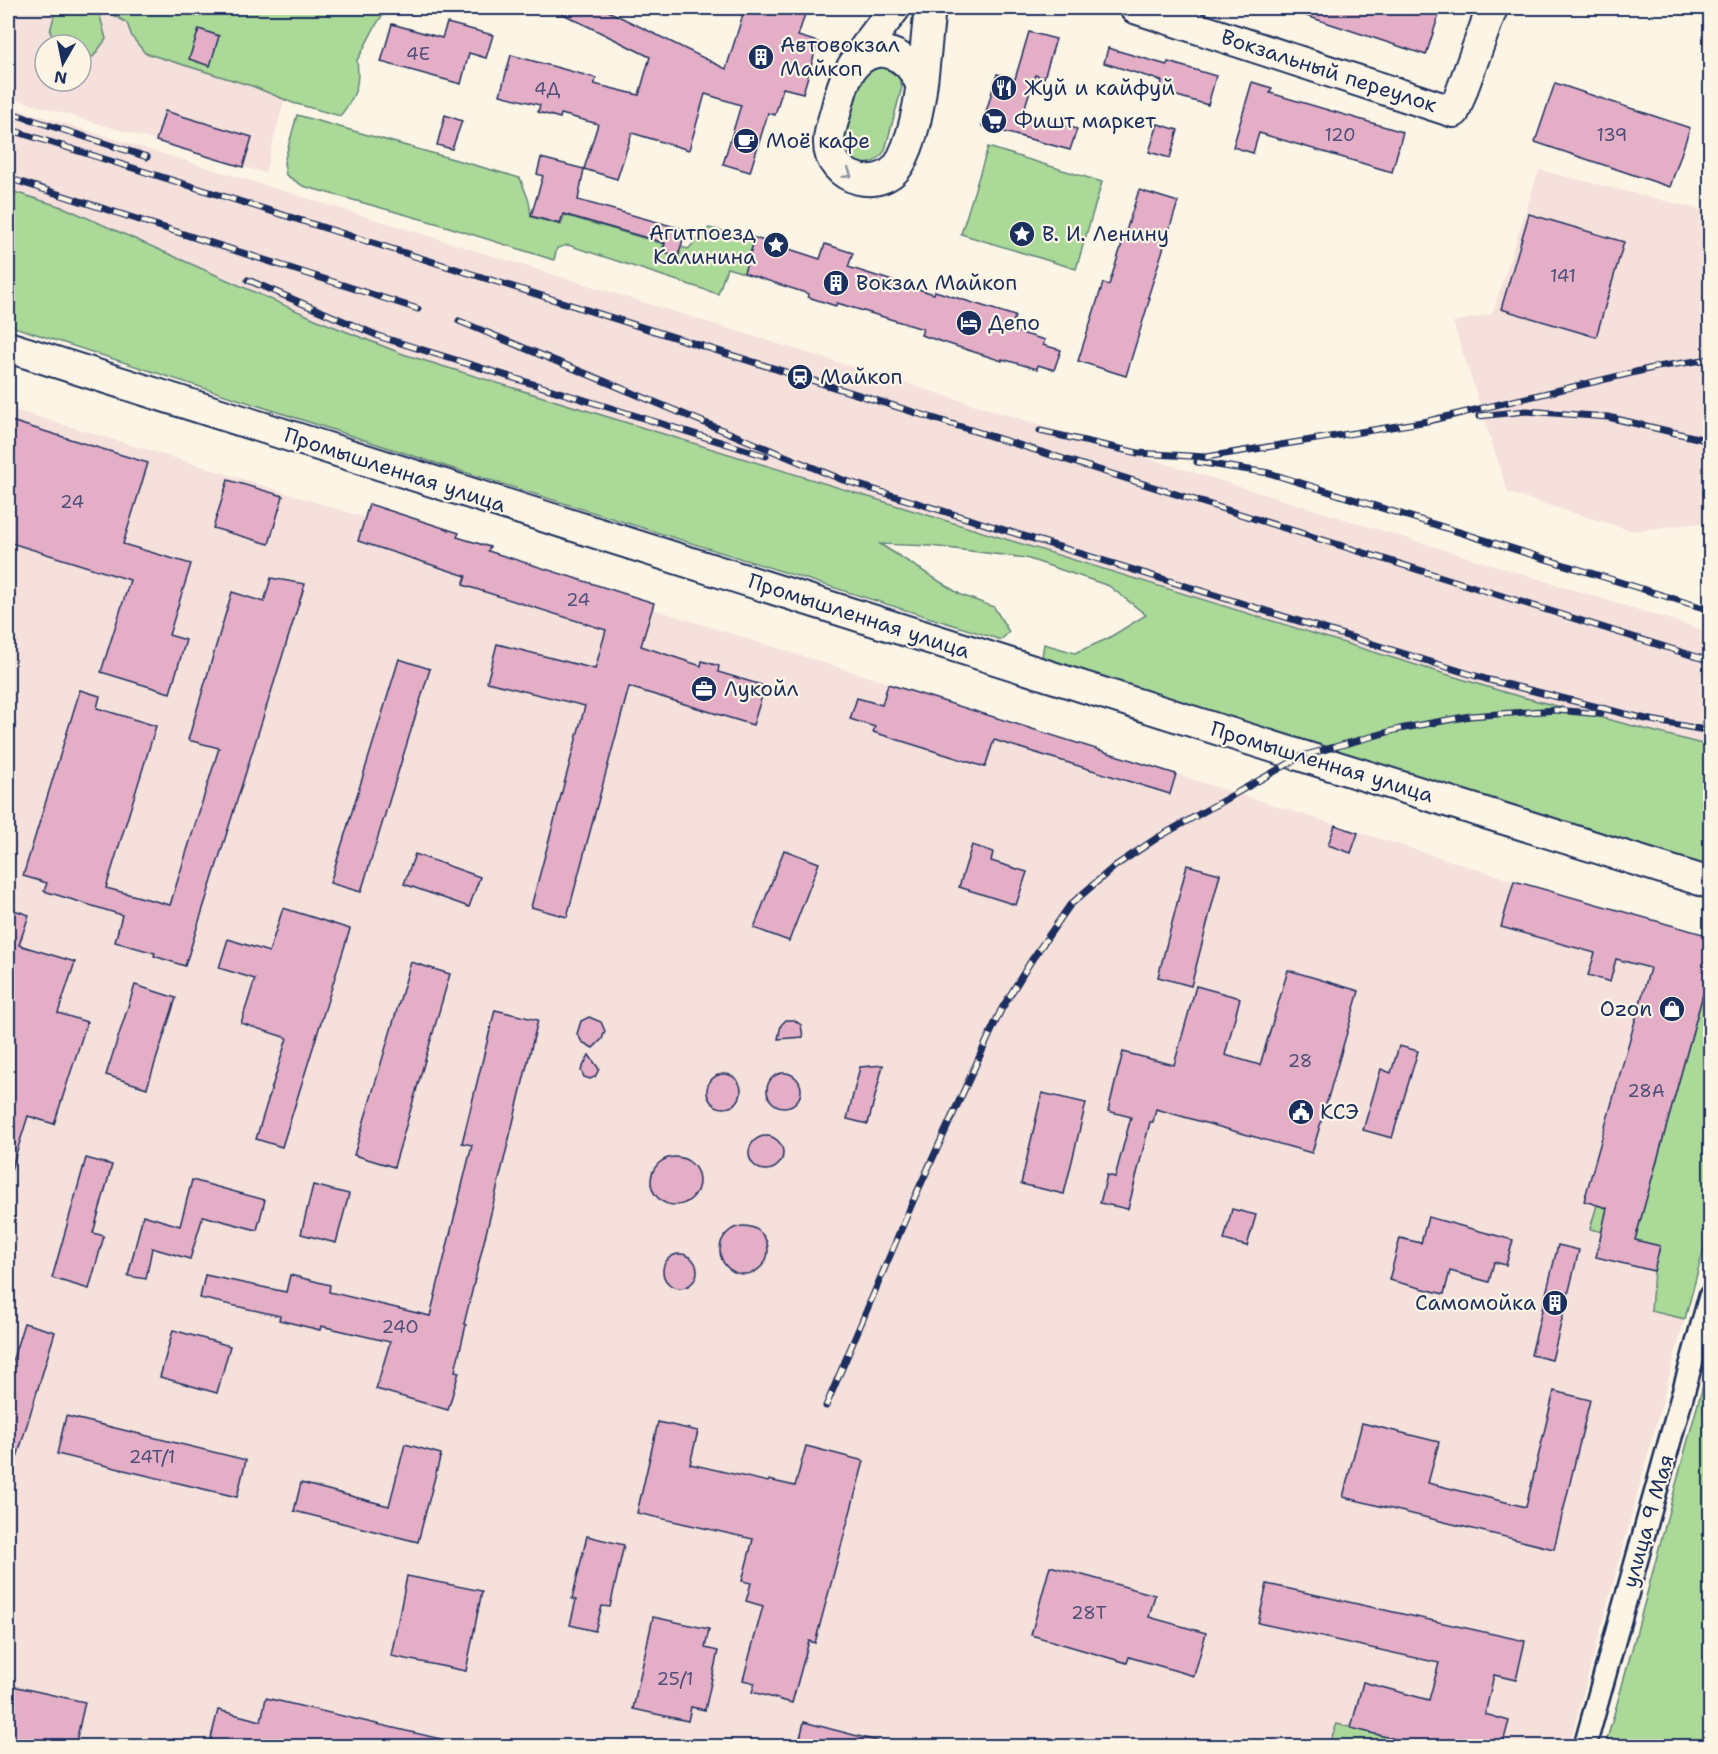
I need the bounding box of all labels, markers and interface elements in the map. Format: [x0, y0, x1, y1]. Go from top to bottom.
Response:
street label: Вокзальный переулок [1218, 23, 1440, 119]
place label: Автовокзал Майкоп [780, 31, 900, 83]
north arrow [33, 33, 93, 93]
house number: 4Е [406, 42, 430, 66]
building icon: Автовокзал Майкоп [746, 42, 776, 72]
text: N [53, 66, 69, 89]
restaurant icon: Жуй и кайфуй [989, 73, 1019, 103]
place label: Жуй и кайфуй [1024, 74, 1175, 102]
house number: 4Д [534, 77, 561, 101]
supermarket icon: Фишт маркет [979, 106, 1009, 136]
place label: Фишт маркет [1014, 107, 1156, 135]
house number: 120 [1324, 123, 1356, 147]
house number: 139 [1597, 123, 1627, 147]
cafe icon: Моё кафе [731, 126, 761, 156]
place label: Моё кафе [766, 127, 870, 155]
one-way arrow [842, 166, 852, 178]
place label: Агитпоезд Калинина [649, 219, 756, 271]
place icon: В. И. Ленину [1007, 219, 1037, 249]
place label: В. И. Ленину [1042, 220, 1169, 248]
place icon: Агитпоезд Калинина [761, 230, 791, 260]
house number: 141 [1550, 264, 1576, 288]
building icon: Вокзал Майкоп [821, 268, 851, 298]
place label: Вокзал Майкоп [856, 269, 1017, 297]
hotel icon: Депо [954, 308, 984, 338]
place label: Депо [988, 309, 1040, 337]
station icon: Майкоп [785, 362, 815, 392]
place label: Майкоп [820, 363, 903, 391]
street label: Промышленная улица [280, 421, 510, 519]
house number: 24 [60, 490, 84, 514]
street label: Промышленная улица [744, 567, 974, 665]
house number: 24 [566, 588, 590, 612]
office icon: Лукойл [689, 674, 719, 704]
place label: Лукойл [724, 675, 799, 703]
street label: Промышленная улица [1207, 715, 1437, 809]
shop icon: Ozon [1657, 994, 1687, 1024]
place label: Ozon [1600, 995, 1652, 1023]
house number: 28 [1288, 1049, 1312, 1073]
house number: 28А [1627, 1079, 1665, 1103]
public building icon: КСЭ [1286, 1097, 1316, 1127]
place label: КСЭ [1320, 1098, 1359, 1126]
building icon: Самомойка [1540, 1288, 1570, 1318]
place label: Самомойка [1415, 1289, 1536, 1317]
house number: 24О [381, 1315, 419, 1339]
house number: 24Т/1 [129, 1445, 175, 1469]
street label: улица 9 Мая [1616, 1451, 1680, 1591]
house number: 28Т [1071, 1601, 1107, 1625]
house number: 25/1 [657, 1667, 693, 1691]

